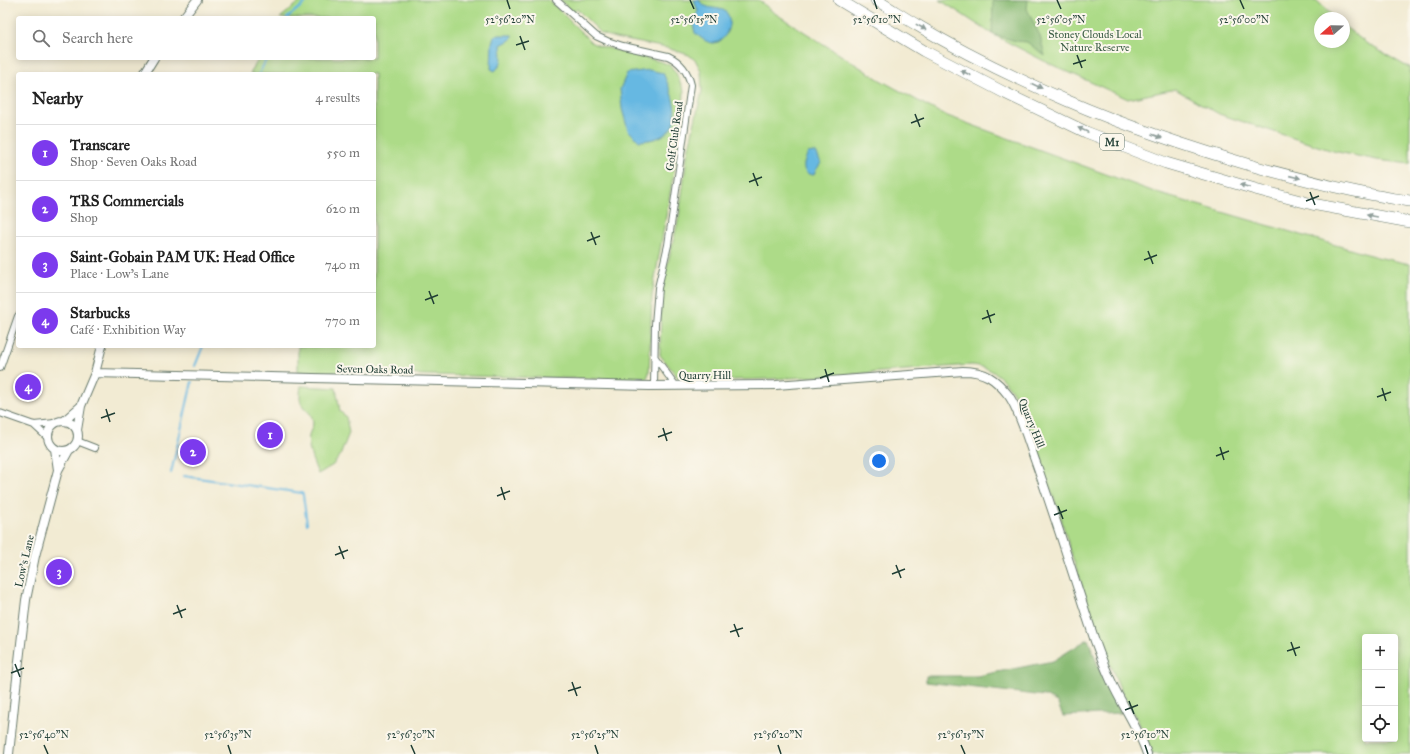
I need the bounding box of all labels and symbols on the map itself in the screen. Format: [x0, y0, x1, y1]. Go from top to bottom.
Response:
north arrow [1314, 12, 1350, 48]
text: 52°56'20"N [485, 14, 535, 26]
text: 52°56'15"N [670, 14, 718, 26]
text: 52°56'10"N [853, 14, 902, 26]
text: 52°56'05"N [1036, 14, 1086, 26]
text: 52°56'00"N [1219, 14, 1270, 26]
one-way arrow [915, 24, 927, 31]
park label: Stoney Clouds Local Nature Reserve [1048, 28, 1142, 54]
one-way arrow [960, 70, 972, 76]
one-way arrow [1031, 83, 1042, 89]
street label: Golf Club Road [663, 100, 686, 172]
one-way arrow [1077, 127, 1088, 133]
one-way arrow [1151, 133, 1163, 139]
road number: M1 [1100, 134, 1124, 150]
one-way arrow [1289, 175, 1301, 181]
one-way arrow [1239, 183, 1251, 189]
one-way arrow [1365, 212, 1378, 218]
street label: Seven Oaks Road [336, 362, 414, 377]
street label: Quarry Hill [679, 369, 731, 382]
pin: 4 [15, 372, 41, 402]
street label: Quarry Hill [1016, 396, 1047, 450]
pin: 1 [257, 420, 283, 450]
pin: 2 [180, 437, 206, 467]
your location [869, 451, 889, 471]
street label: Low's Lane [12, 533, 37, 589]
pin: 3 [46, 557, 72, 587]
text: 52°56'40"N [19, 729, 70, 741]
text: 52°56'35"N [204, 729, 252, 741]
text: 52°56'30"N [387, 729, 436, 741]
text: 52°56'25"N [571, 729, 620, 741]
text: 52°56'20"N [753, 729, 803, 741]
text: 52°56'15"N [937, 729, 985, 741]
text: 52°56'10"N [1121, 729, 1170, 741]

